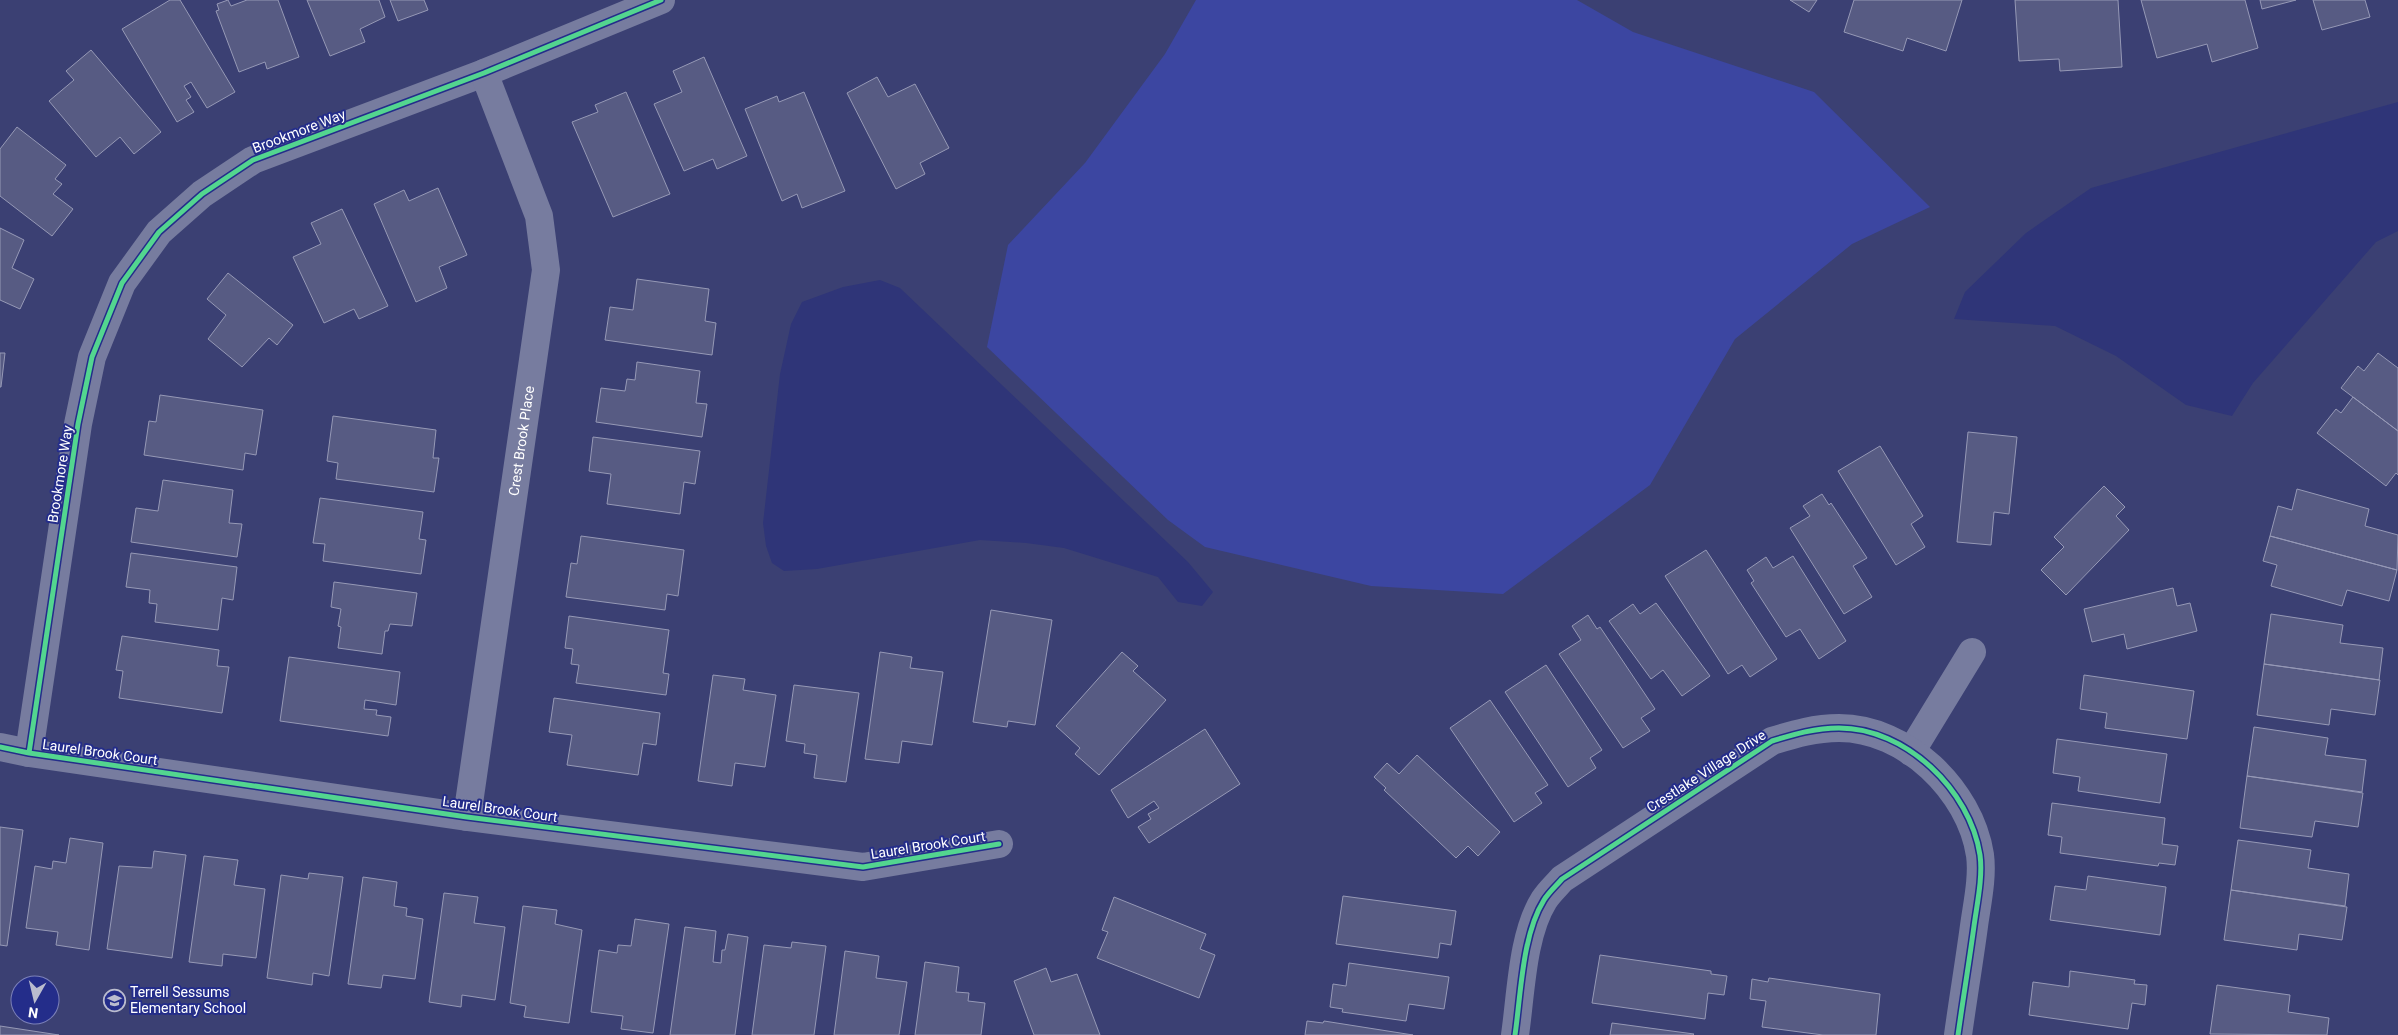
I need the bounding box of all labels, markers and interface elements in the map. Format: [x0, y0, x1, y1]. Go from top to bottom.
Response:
street label: Brookmore Way [250, 106, 348, 156]
street label: Crest Brook Place [505, 385, 537, 497]
street label: Brookmore Way [44, 424, 76, 524]
street label: Crestlake Village Drive [1643, 726, 1769, 816]
street label: Laurel Brook Court [41, 736, 159, 768]
street label: Laurel Brook Court [441, 793, 559, 825]
street label: Laurel Brook Court [869, 828, 987, 862]
north arrow [10, 975, 60, 1025]
place label: Terrell Sessums Elementary School [130, 984, 246, 1016]
school or university icon: Terrell Sessums Elementary School [102, 988, 126, 1012]
text: N [27, 1004, 39, 1021]

